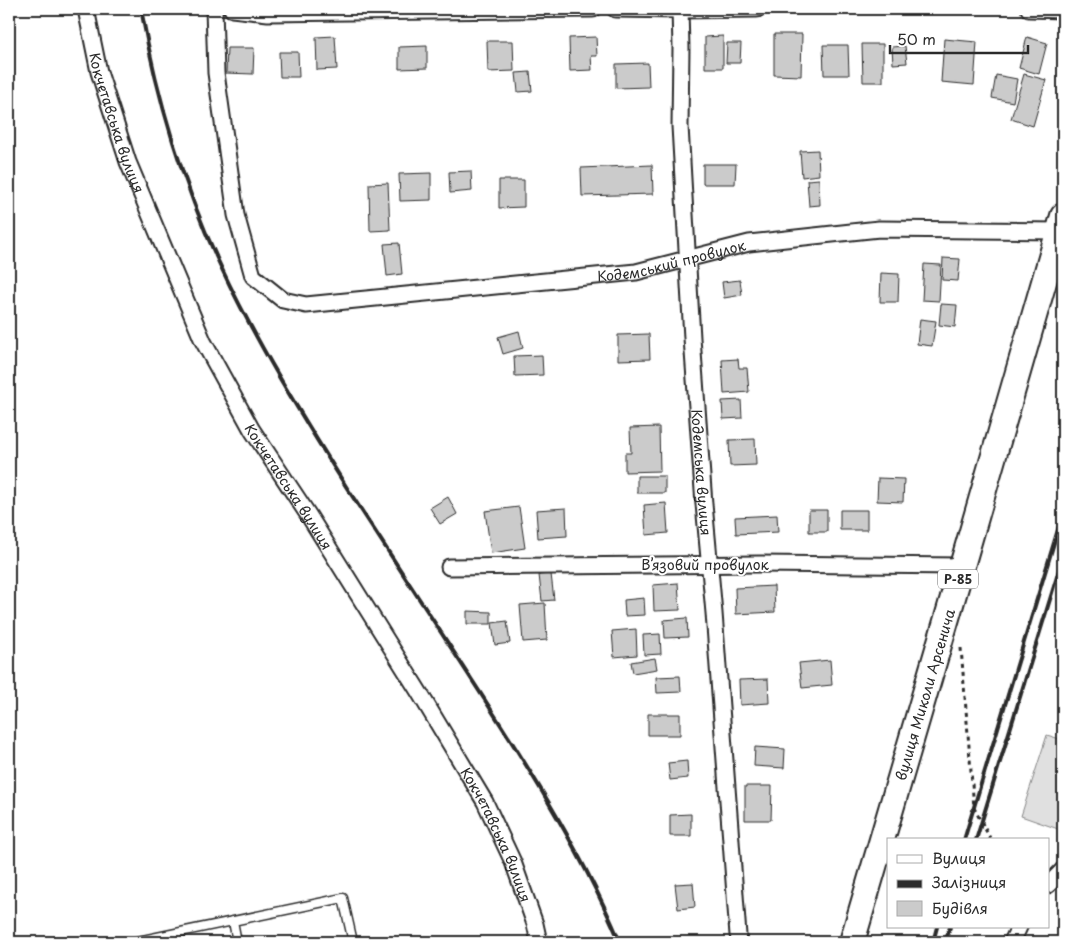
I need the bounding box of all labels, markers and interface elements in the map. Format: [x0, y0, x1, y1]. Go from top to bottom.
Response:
scale bar [890, 22, 1027, 54]
text: 50 m [897, 27, 936, 50]
street label: Кокчетавська вулиця [85, 51, 150, 196]
street label: Кодемський провулок [596, 234, 748, 286]
street label: Кодемська вулиця [687, 408, 717, 537]
street label: Кокчетавська вулиця [240, 420, 338, 553]
street label: Вʼязовий провулок [641, 554, 770, 575]
road number: Р-85 [938, 570, 978, 588]
street label: вулиця Миколи Арсенича [889, 606, 960, 783]
street label: Кокчетавська вулиця [456, 763, 537, 905]
legend [887, 838, 1050, 928]
text: Вулиця [932, 846, 986, 869]
text: Залізниця [931, 870, 1006, 893]
text: Будівля [932, 896, 988, 919]

